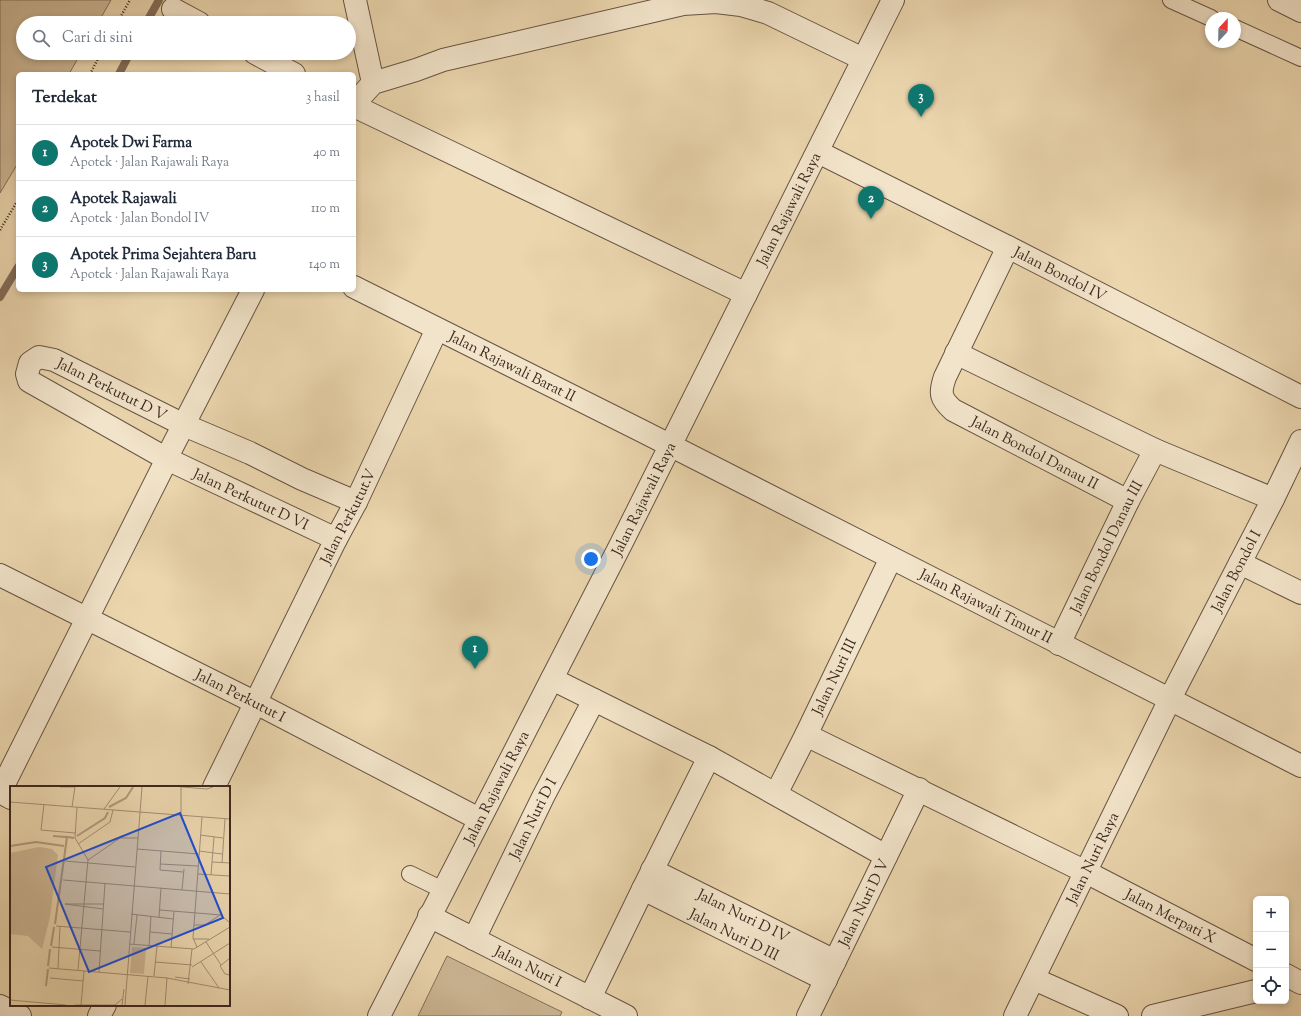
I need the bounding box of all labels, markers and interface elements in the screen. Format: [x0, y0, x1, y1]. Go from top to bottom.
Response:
north arrow [1205, 12, 1241, 48]
search box [16, 16, 356, 60]
icon: search [30, 27, 52, 49]
text: Cari di sini [62, 28, 133, 49]
pin: 3 [908, 84, 934, 117]
text: Terdekat [32, 86, 97, 110]
text: 3 hasil [306, 89, 340, 107]
text: Apotek Dwi Farma [70, 133, 192, 154]
text: 1 [43, 144, 47, 162]
text: 40 m [313, 144, 340, 162]
street label: Jalan Rajawali Raya [752, 149, 827, 271]
text: Apotek · Jalan Rajawali Raya [70, 154, 229, 172]
pin: 2 [858, 186, 884, 219]
text: Apotek Rajawali [70, 189, 177, 210]
text: 2 [42, 200, 48, 218]
text: 110 m [311, 200, 340, 218]
text: Apotek · Jalan Bondol IV [70, 210, 209, 228]
street label: Jalan Bondol IV [1008, 242, 1110, 308]
text: Apotek Prima Sejahtera Baru [70, 245, 256, 266]
text: 3 [42, 256, 48, 274]
text: 140 m [309, 256, 340, 274]
text: Apotek · Jalan Rajawali Raya [70, 266, 229, 284]
street label: Jalan Rajawali Barat II [444, 326, 579, 408]
street label: Jalan Perkutut D V [52, 353, 170, 427]
street label: Jalan Bondol Danau II [966, 412, 1102, 496]
street label: Jalan Rajawali Raya [607, 439, 682, 561]
street label: Jalan Perkutut D VI [188, 464, 312, 536]
street label: Jalan Perkutut.V [316, 466, 382, 569]
street label: Jalan Bondol Danau III [1066, 477, 1149, 618]
street label: Jalan Bondol I [1207, 527, 1267, 617]
your location [581, 549, 601, 569]
street label: Jalan Rajawali Timur II [915, 564, 1055, 650]
street label: Jalan Nuri III [808, 635, 863, 720]
pin: 1 [462, 636, 488, 669]
street label: Jalan Perkutut I [190, 665, 289, 728]
street label: Jalan Rajawali Raya [459, 728, 535, 849]
street label: Jalan Nuri D I [505, 775, 563, 864]
inset map [10, 786, 230, 1006]
street label: Jalan Nuri Raya [1062, 809, 1125, 909]
street label: Jalan Nuri D V [834, 856, 895, 952]
street label: Jalan Merpati X [1120, 884, 1219, 949]
street label: Jalan Nuri D IV [692, 885, 792, 948]
map controls [1253, 896, 1289, 1004]
button: + [1253, 896, 1289, 932]
street label: Jalan Nuri D III [684, 904, 782, 967]
button: − [1253, 932, 1289, 968]
street label: Jalan Nuri I [489, 941, 565, 994]
button: locate [1253, 968, 1289, 1004]

